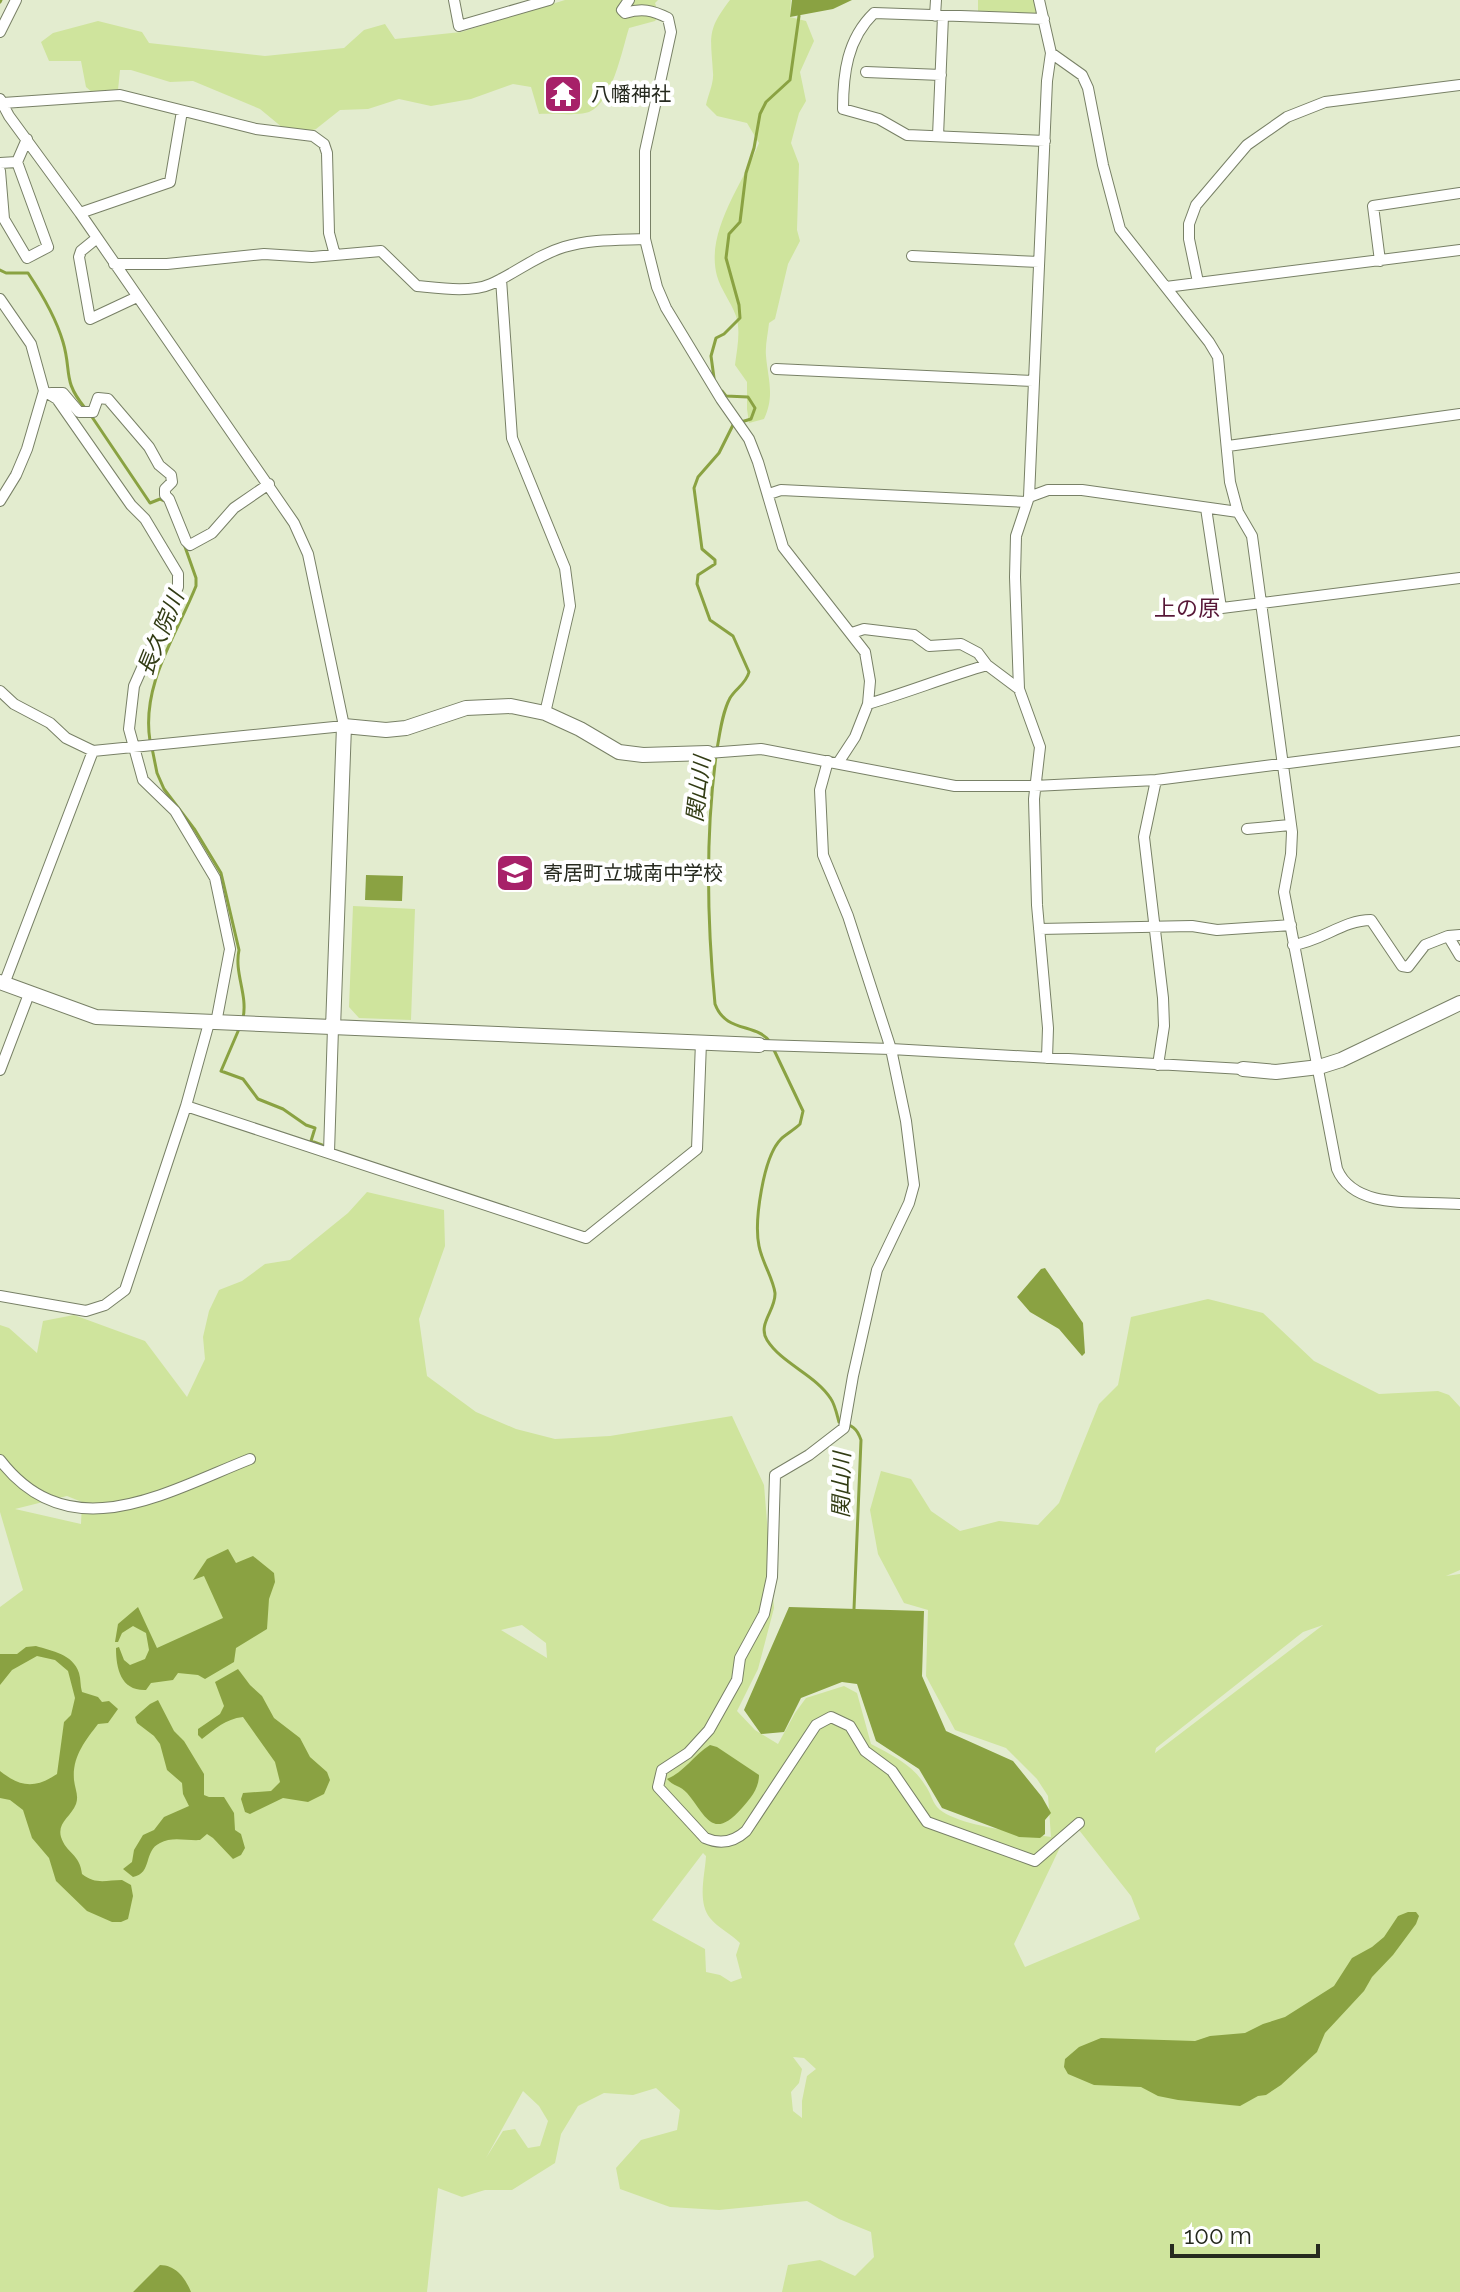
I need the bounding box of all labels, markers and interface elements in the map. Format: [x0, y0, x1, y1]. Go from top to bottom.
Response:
temple icon: 八幡神社 [542, 73, 584, 115]
place label: 八幡神社 [591, 82, 671, 106]
water label: 長久院川 [131, 585, 189, 679]
district label: 上の原 [1154, 595, 1220, 621]
water label: 関山川 [681, 753, 715, 823]
school or university icon: 寄居町立城南中学校 [494, 852, 536, 894]
place label: 寄居町立城南中学校 [543, 861, 723, 885]
water label: 関山川 [827, 1450, 855, 1518]
scale bar [1172, 2208, 1318, 2258]
text: 100 m [1184, 2221, 1252, 2250]

